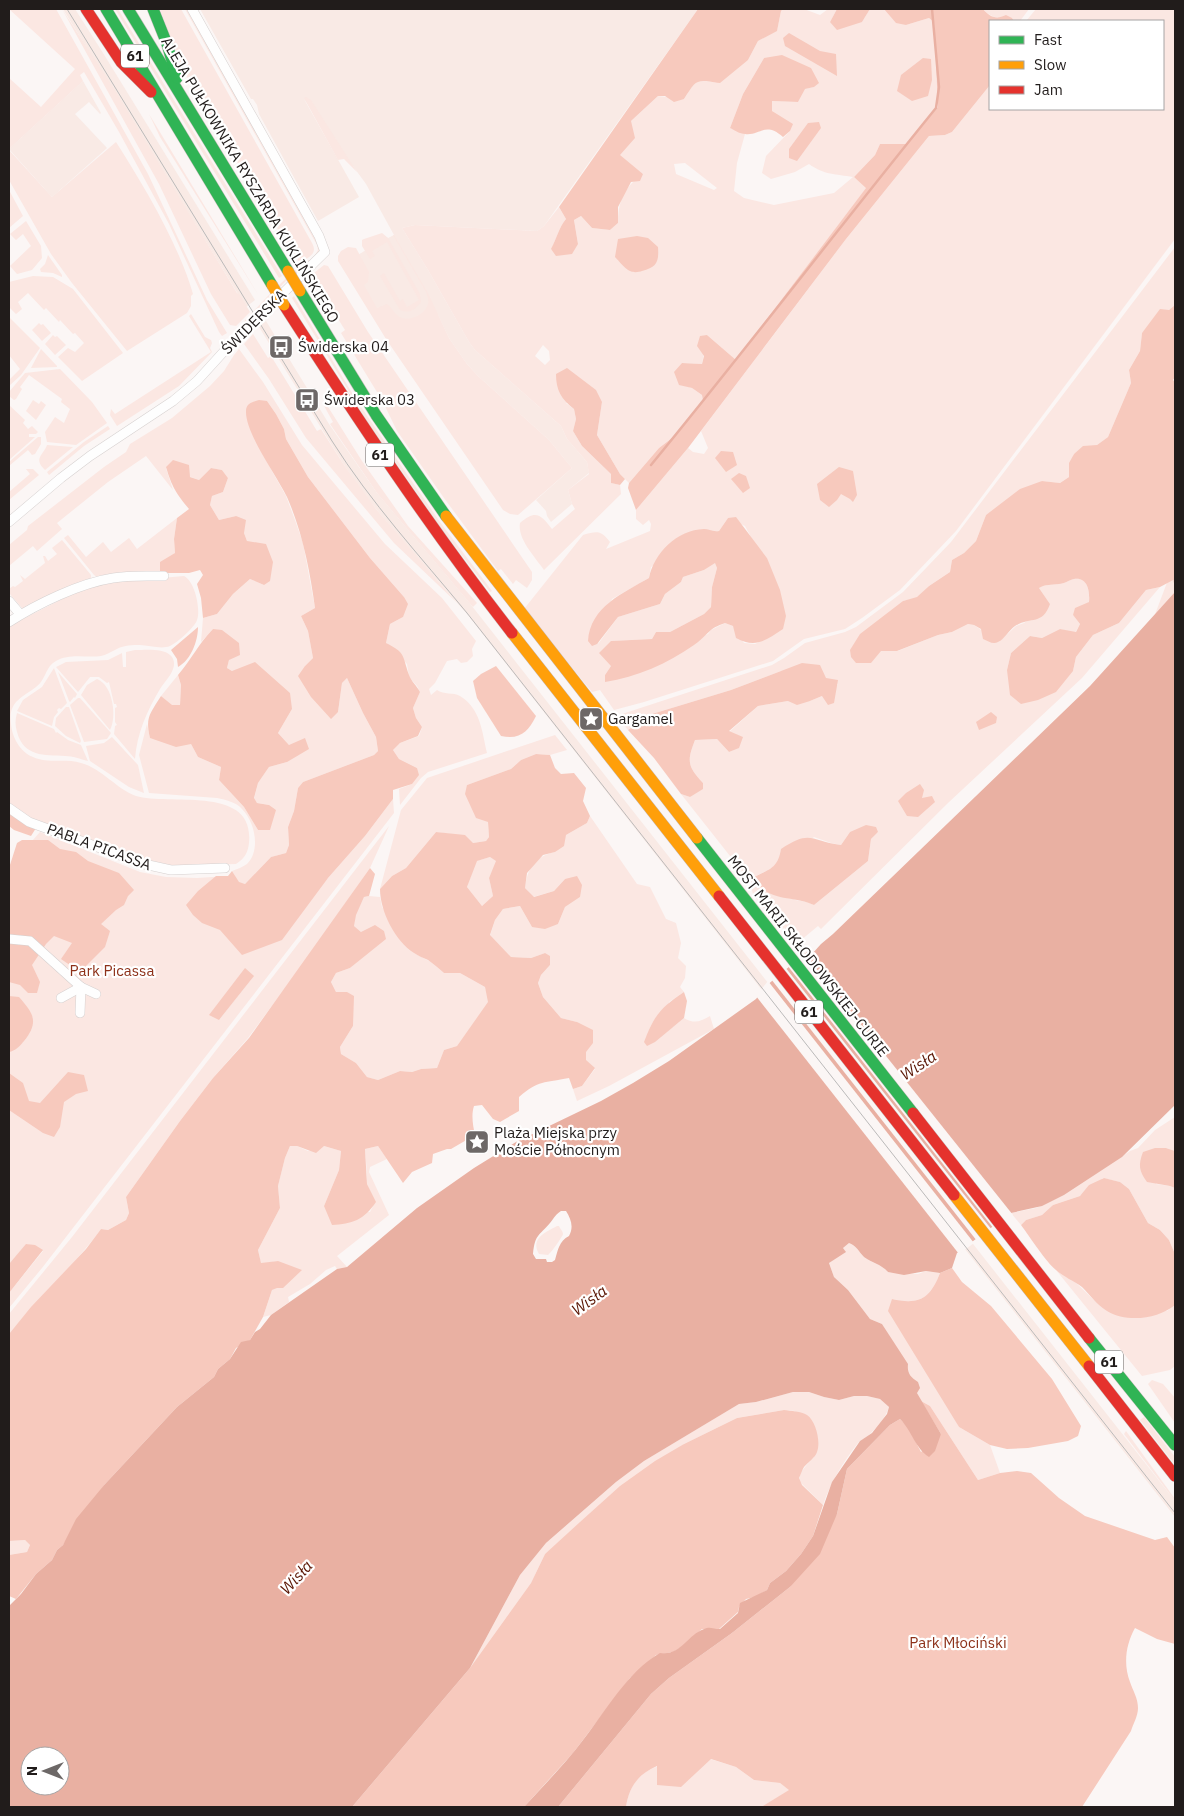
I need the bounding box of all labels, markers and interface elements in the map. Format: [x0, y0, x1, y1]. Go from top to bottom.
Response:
legend [989, 20, 1164, 110]
text: Fast [1034, 30, 1062, 49]
street label: ALEJA PUŁKOWNIKA RYSZARDA KUKLIŃSKIEGO [157, 33, 344, 326]
road number: 61 [121, 44, 149, 68]
text: Slow [1034, 55, 1067, 74]
text: Jam [1034, 80, 1063, 99]
street label: ŚWIDERSKA [217, 285, 290, 358]
bus stop icon: Świderska 04 [268, 334, 294, 360]
place label: Świderska 04 [298, 337, 389, 356]
bus stop icon: Świderska 03 [294, 387, 320, 413]
place label: Świderska 03 [324, 390, 415, 409]
road number: 61 [366, 444, 394, 466]
place icon: Gargamel [578, 706, 604, 732]
place label: Gargamel [608, 709, 673, 728]
street label: PABLA PICASSA [44, 819, 154, 874]
street label: MOST MARII SKŁODOWSKIEJ-CURIE [724, 851, 893, 1060]
park label: Park Picassa [70, 961, 154, 980]
road number: 61 [795, 1000, 823, 1024]
water label: Wisła [896, 1046, 940, 1084]
place label: Plaża Miejska przy Moście Północnym [494, 1123, 620, 1159]
place icon: Plaża Miejska przy Moście Północnym [464, 1129, 490, 1155]
water label: Wisła [567, 1280, 611, 1320]
road number: 61 [1095, 1350, 1123, 1374]
water label: Wisła [275, 1556, 317, 1598]
park label: Park Młociński [909, 1633, 1007, 1652]
north arrow [20, 1746, 70, 1796]
text: N [23, 1766, 41, 1776]

